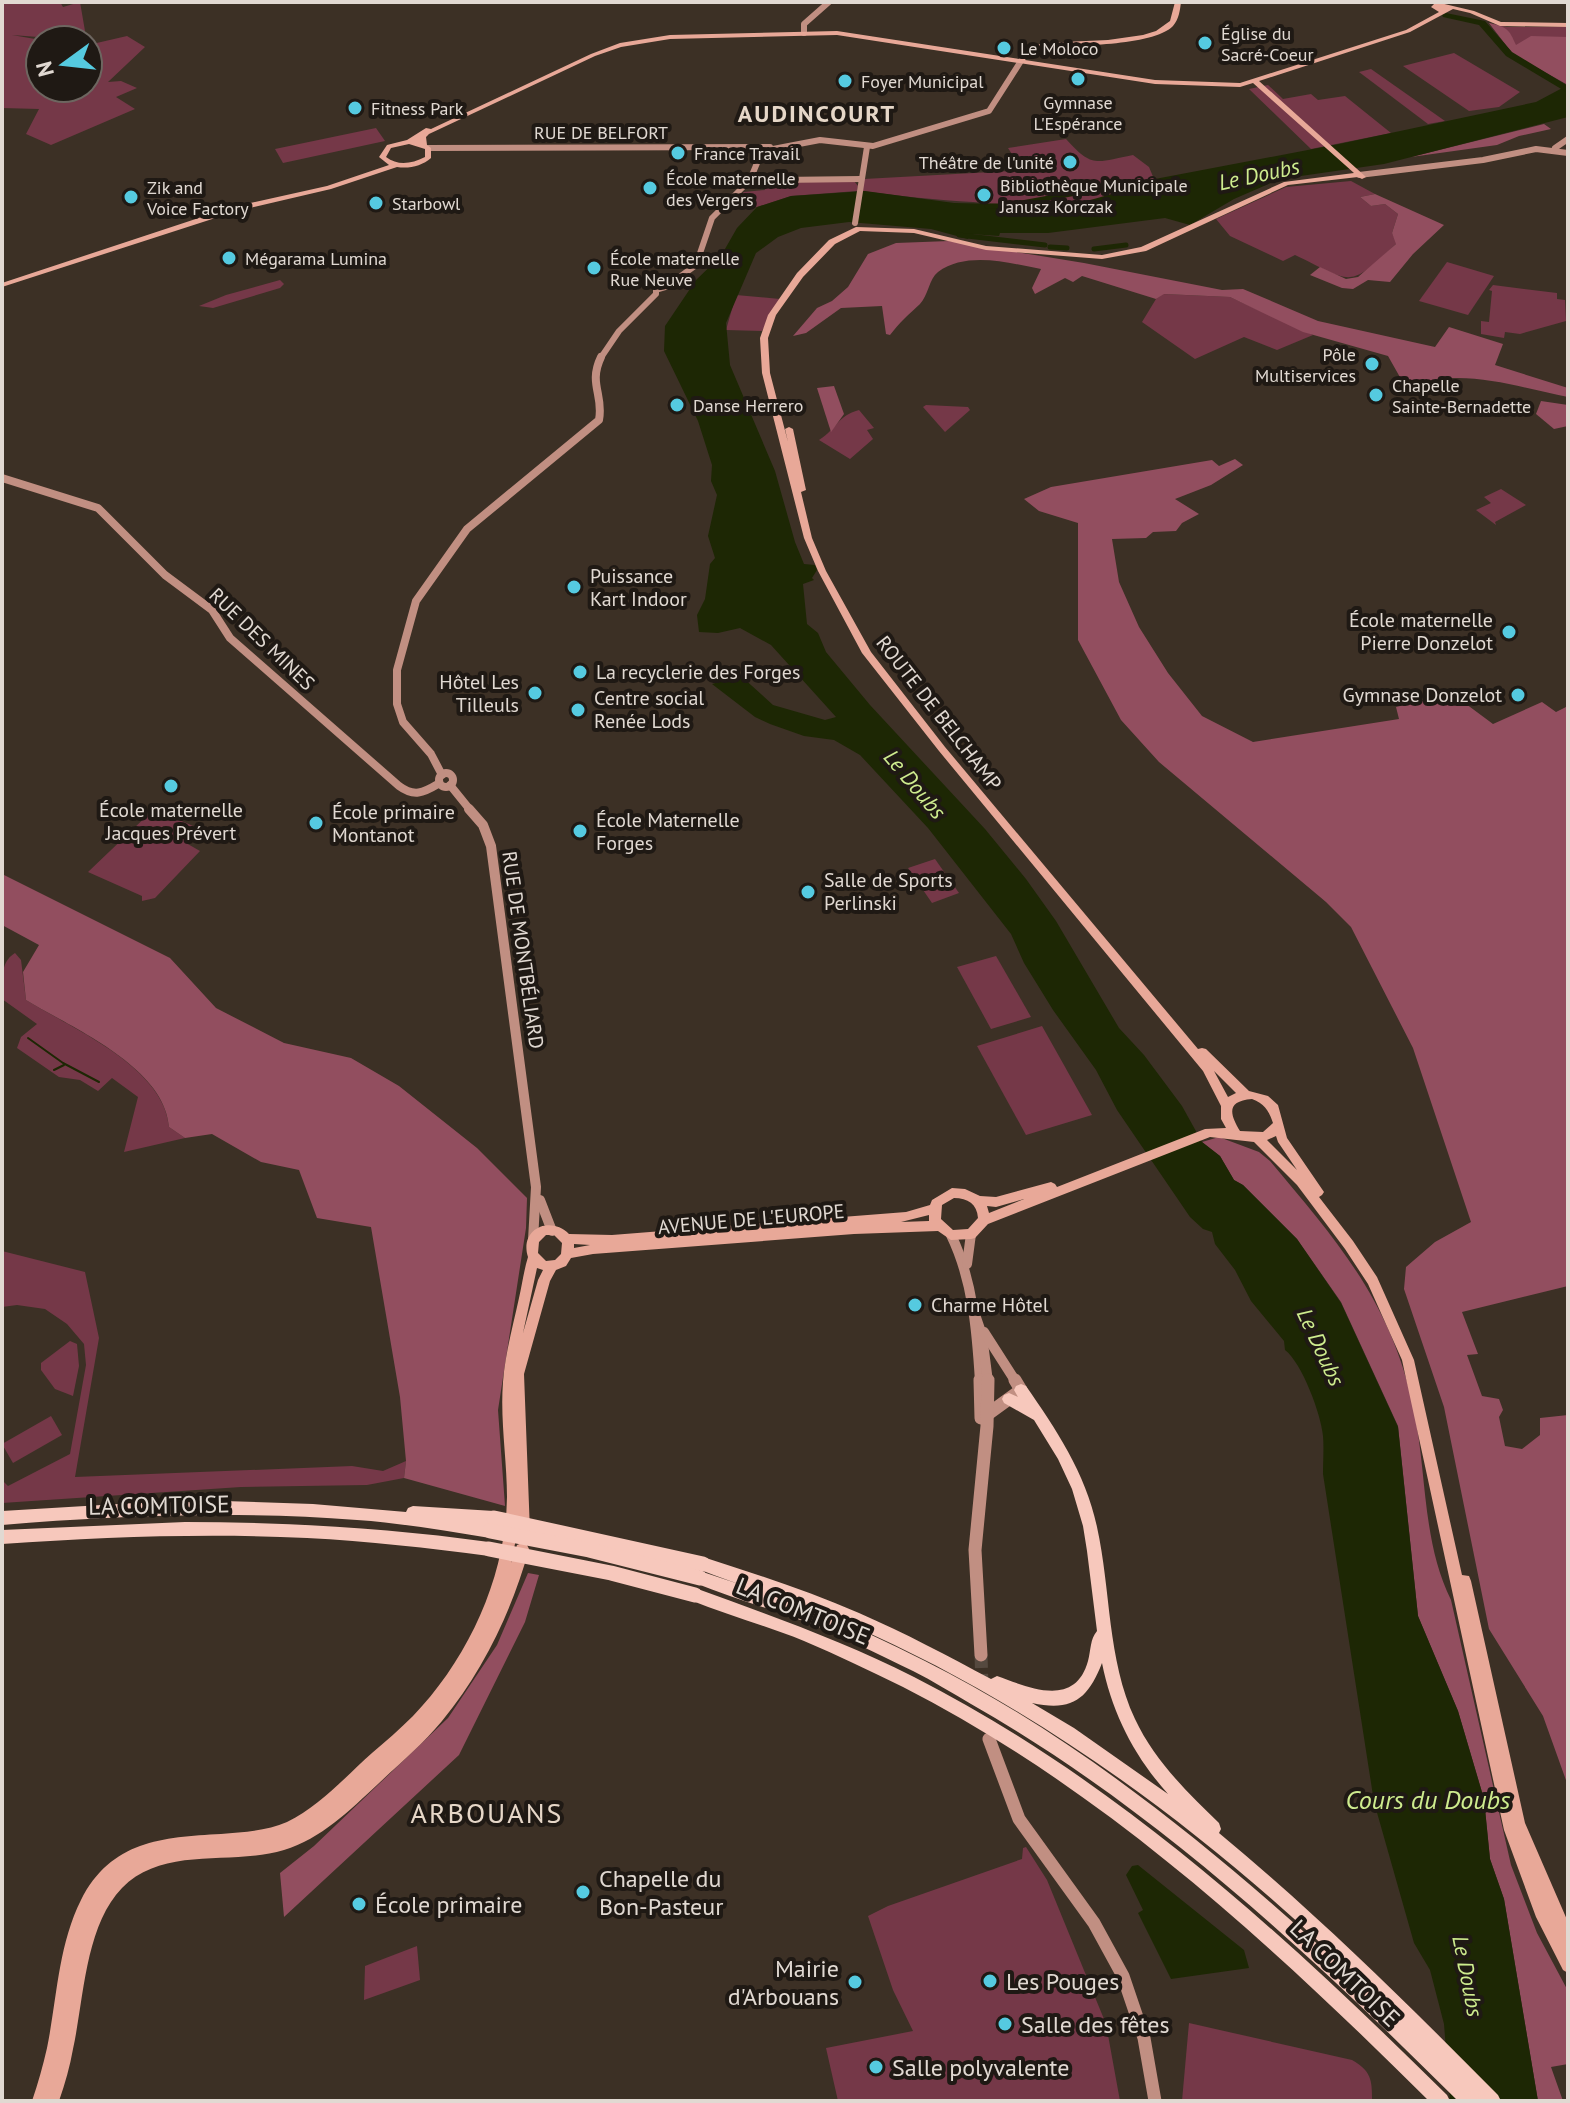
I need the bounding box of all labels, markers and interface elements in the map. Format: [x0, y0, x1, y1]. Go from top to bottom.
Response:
place label: Église du Sacré-Coeur [1221, 22, 1314, 66]
north arrow [24, 24, 104, 104]
marker: Église du Sacré-Coeur [1196, 34, 1214, 52]
place label: Le Moloco [1020, 37, 1098, 60]
marker: Le Moloco [995, 39, 1013, 57]
text: N [29, 59, 60, 80]
place label: Foyer Municipal [861, 70, 984, 93]
marker: Gymnase L'Espérance [1069, 70, 1087, 88]
marker: Foyer Municipal [836, 72, 854, 90]
place label: Gymnase L'Espérance [1034, 91, 1122, 135]
place label: Fitness Park [371, 97, 464, 120]
district label: AUDINCOURT [738, 98, 896, 129]
marker: Fitness Park [346, 99, 364, 117]
street label: RUE DE BELFORT [534, 121, 668, 144]
place label: France Travail [694, 142, 801, 165]
marker: France Travail [669, 144, 687, 162]
place label: Théâtre de l'unité [919, 151, 1054, 174]
water label: Le Doubs [1216, 152, 1302, 196]
marker: Théâtre de l'unité [1061, 153, 1079, 171]
place label: École maternelle des Vergers [666, 167, 796, 211]
place label: Bibliothèque Municipale Janusz Korczak [999, 174, 1188, 218]
place label: Zik and Voice Factory [146, 176, 249, 220]
marker: École maternelle des Vergers [641, 179, 659, 197]
marker: Bibliothèque Municipale Janusz Korczak [975, 186, 993, 204]
marker: Zik and Voice Factory [122, 188, 140, 206]
place label: Starbowl [392, 192, 461, 215]
marker: Starbowl [367, 194, 385, 212]
place label: Mégarama Lumina [245, 247, 387, 270]
place label: École maternelle Rue Neuve [610, 247, 740, 291]
marker: Mégarama Lumina [220, 249, 238, 267]
marker: École maternelle Rue Neuve [585, 259, 603, 277]
place label: Pôle Multiservices [1255, 343, 1356, 387]
marker: Pôle Multiservices [1363, 355, 1381, 373]
place label: Chapelle Sainte-Bernadette [1392, 374, 1531, 418]
marker: Chapelle Sainte-Bernadette [1367, 386, 1385, 404]
place label: Danse Herrero [693, 394, 803, 417]
marker: Danse Herrero [668, 396, 686, 414]
place label: Puissance Kart Indoor [590, 563, 687, 612]
marker: Puissance Kart Indoor [565, 578, 583, 596]
street label: RUE DES MINES [204, 582, 320, 696]
place label: École maternelle Pierre Donzelot [1349, 607, 1493, 656]
marker: École maternelle Pierre Donzelot [1500, 623, 1518, 641]
street label: ROUTE DE BELCHAMP [871, 631, 1007, 795]
place label: La recyclerie des Forges [596, 659, 800, 685]
marker: La recyclerie des Forges [571, 663, 589, 681]
place label: Hôtel Les Tilleuls [439, 669, 519, 718]
place label: Gymnase Donzelot [1343, 682, 1502, 708]
marker: Hôtel Les Tilleuls [526, 684, 544, 702]
place label: Centre social Renée Lods [594, 685, 704, 734]
marker: Gymnase Donzelot [1509, 686, 1527, 704]
marker: Centre social Renée Lods [569, 701, 587, 719]
water label: Le Doubs [878, 743, 952, 825]
marker: École maternelle Jacques Prévert [162, 777, 180, 795]
place label: École maternelle Jacques Prévert [99, 797, 243, 846]
place label: École primaire Montanot [332, 799, 455, 848]
place label: École Maternelle Forges [596, 807, 740, 856]
marker: École primaire Montanot [307, 814, 325, 832]
marker: École Maternelle Forges [571, 822, 589, 840]
street label: RUE DE MONTBÉLIARD [496, 849, 550, 1051]
place label: Salle de Sports Perlinski [824, 867, 953, 916]
marker: Salle de Sports Perlinski [799, 883, 817, 901]
street label: AVENUE DE L'EUROPE [657, 1198, 845, 1240]
place label: Charme Hôtel [931, 1292, 1049, 1318]
marker: Charme Hôtel [906, 1296, 924, 1314]
water label: Le Doubs [1291, 1304, 1351, 1390]
street label: LA COMTOISE [88, 1488, 230, 1522]
street label: LA COMTOISE [732, 1570, 874, 1652]
water label: Cours du Doubs [1346, 1783, 1511, 1816]
district label: ARBOUANS [411, 1794, 563, 1831]
place label: Chapelle du Bon-Pasteur [599, 1863, 723, 1922]
marker: Chapelle du Bon-Pasteur [574, 1883, 592, 1901]
place label: École primaire [375, 1889, 522, 1920]
marker: École primaire [350, 1895, 368, 1913]
street label: LA COMTOISE [1283, 1913, 1407, 2033]
water label: Le Doubs [1446, 1933, 1490, 2019]
place label: Mairie d'Arbouans [728, 1953, 839, 2012]
place label: Les Pouges [1006, 1966, 1119, 1997]
marker: Les Pouges [981, 1972, 999, 1990]
marker: Mairie d'Arbouans [846, 1973, 864, 1991]
place label: Salle des fêtes [1021, 2009, 1170, 2040]
marker: Salle des fêtes [996, 2015, 1014, 2033]
place label: Salle polyvalente [892, 2052, 1069, 2083]
marker: Salle polyvalente [867, 2058, 885, 2076]

